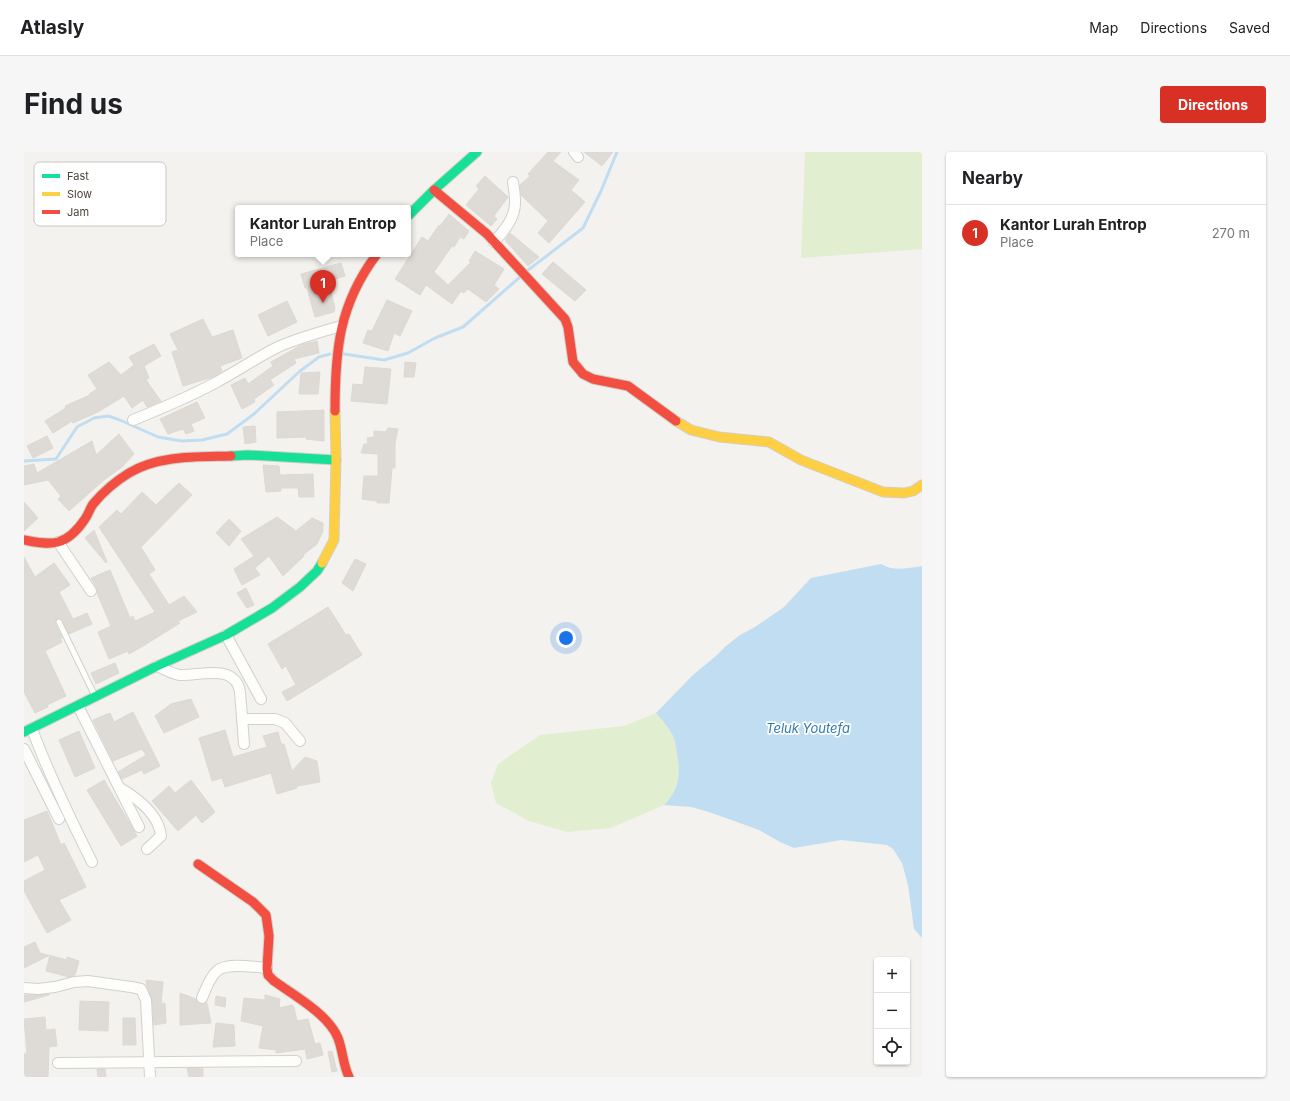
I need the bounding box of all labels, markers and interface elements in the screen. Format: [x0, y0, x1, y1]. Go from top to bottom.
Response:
text: Atlasly [20, 16, 84, 39]
text: Map [1089, 19, 1118, 36]
text: Directions [1140, 19, 1207, 36]
text: Saved [1229, 19, 1270, 36]
button: Directions [1160, 86, 1266, 123]
text: Find us [24, 87, 123, 121]
legend [34, 162, 166, 226]
text: Nearby [962, 168, 1023, 188]
text: Fast [67, 169, 89, 183]
text: Slow [67, 187, 92, 201]
text: Jam [67, 205, 89, 219]
popup [235, 205, 411, 257]
text: Kantor Lurah Entrop [250, 214, 396, 233]
text: Kantor Lurah Entrop [1000, 215, 1147, 234]
text: 1 [972, 225, 978, 241]
text: 270 m [1212, 225, 1250, 241]
text: Place [250, 233, 283, 249]
text: Place [1000, 234, 1034, 250]
pin: 1 [310, 270, 336, 303]
your location [556, 628, 576, 648]
water label: Teluk Youtefa [766, 720, 850, 736]
map controls [874, 957, 910, 1065]
button: + [874, 957, 910, 993]
button: − [874, 993, 910, 1029]
button: locate [874, 1029, 910, 1065]

